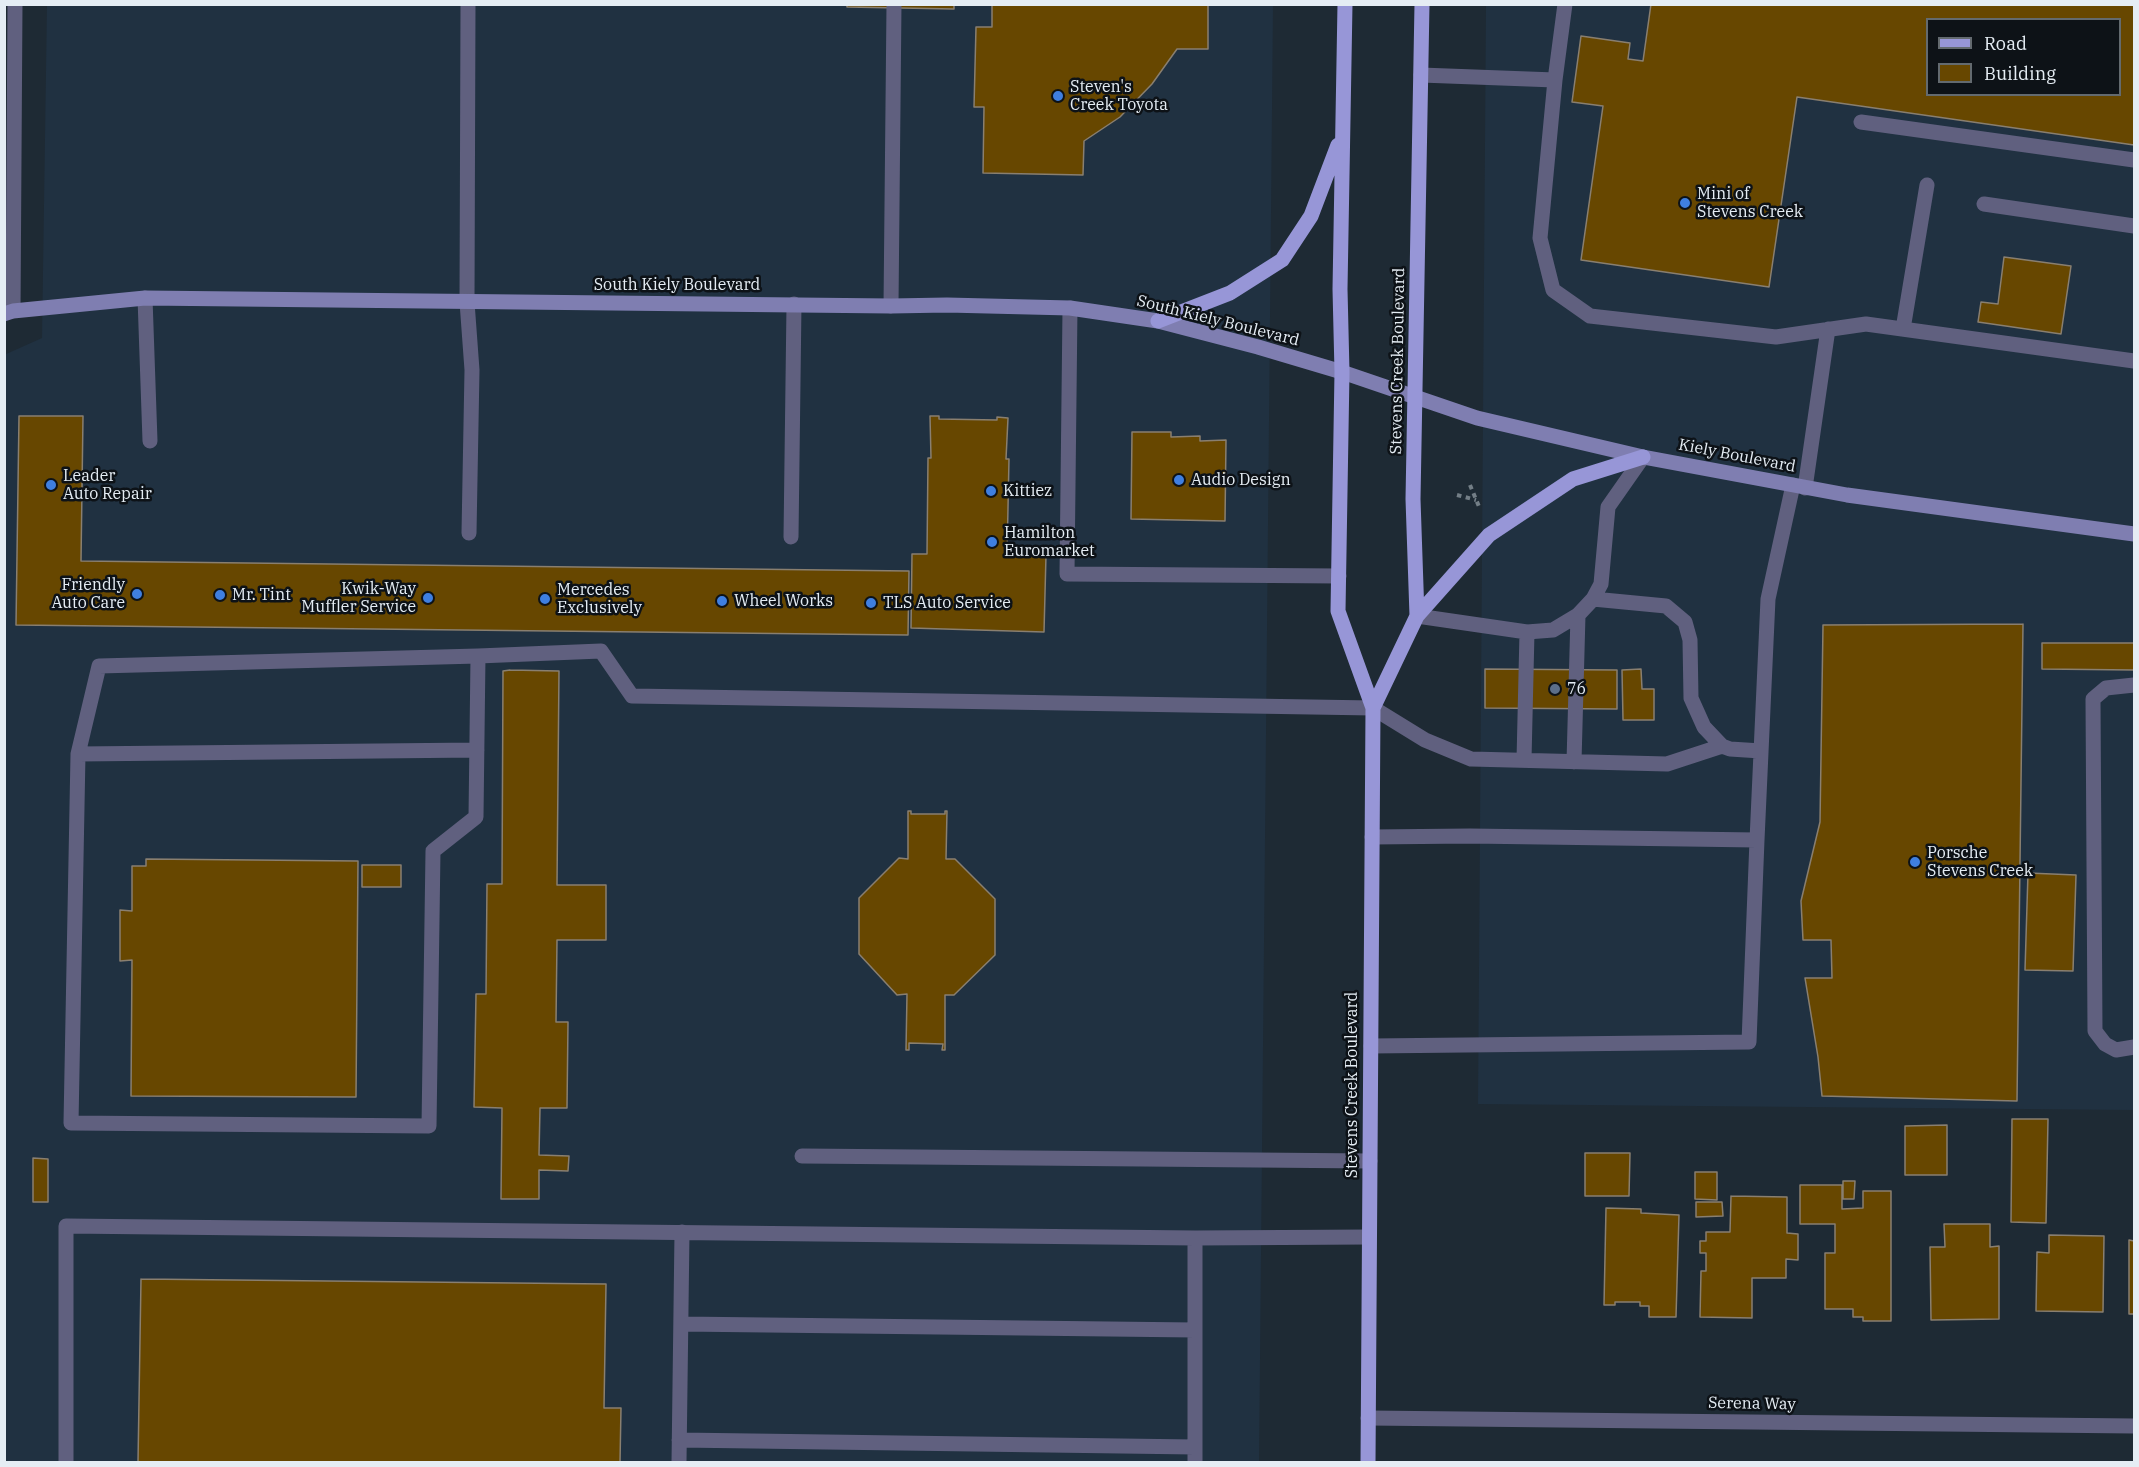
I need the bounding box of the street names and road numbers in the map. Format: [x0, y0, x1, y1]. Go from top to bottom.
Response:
street label: Stevens Creek Boulevard [1387, 268, 1409, 454]
street label: South Kiely Boulevard [594, 275, 760, 295]
street label: South Kiely Boulevard [1135, 292, 1301, 350]
street label: Kiely Boulevard [1677, 435, 1797, 477]
street label: Stevens Creek Boulevard [1342, 992, 1362, 1178]
street label: Serena Way [1708, 1394, 1796, 1414]

